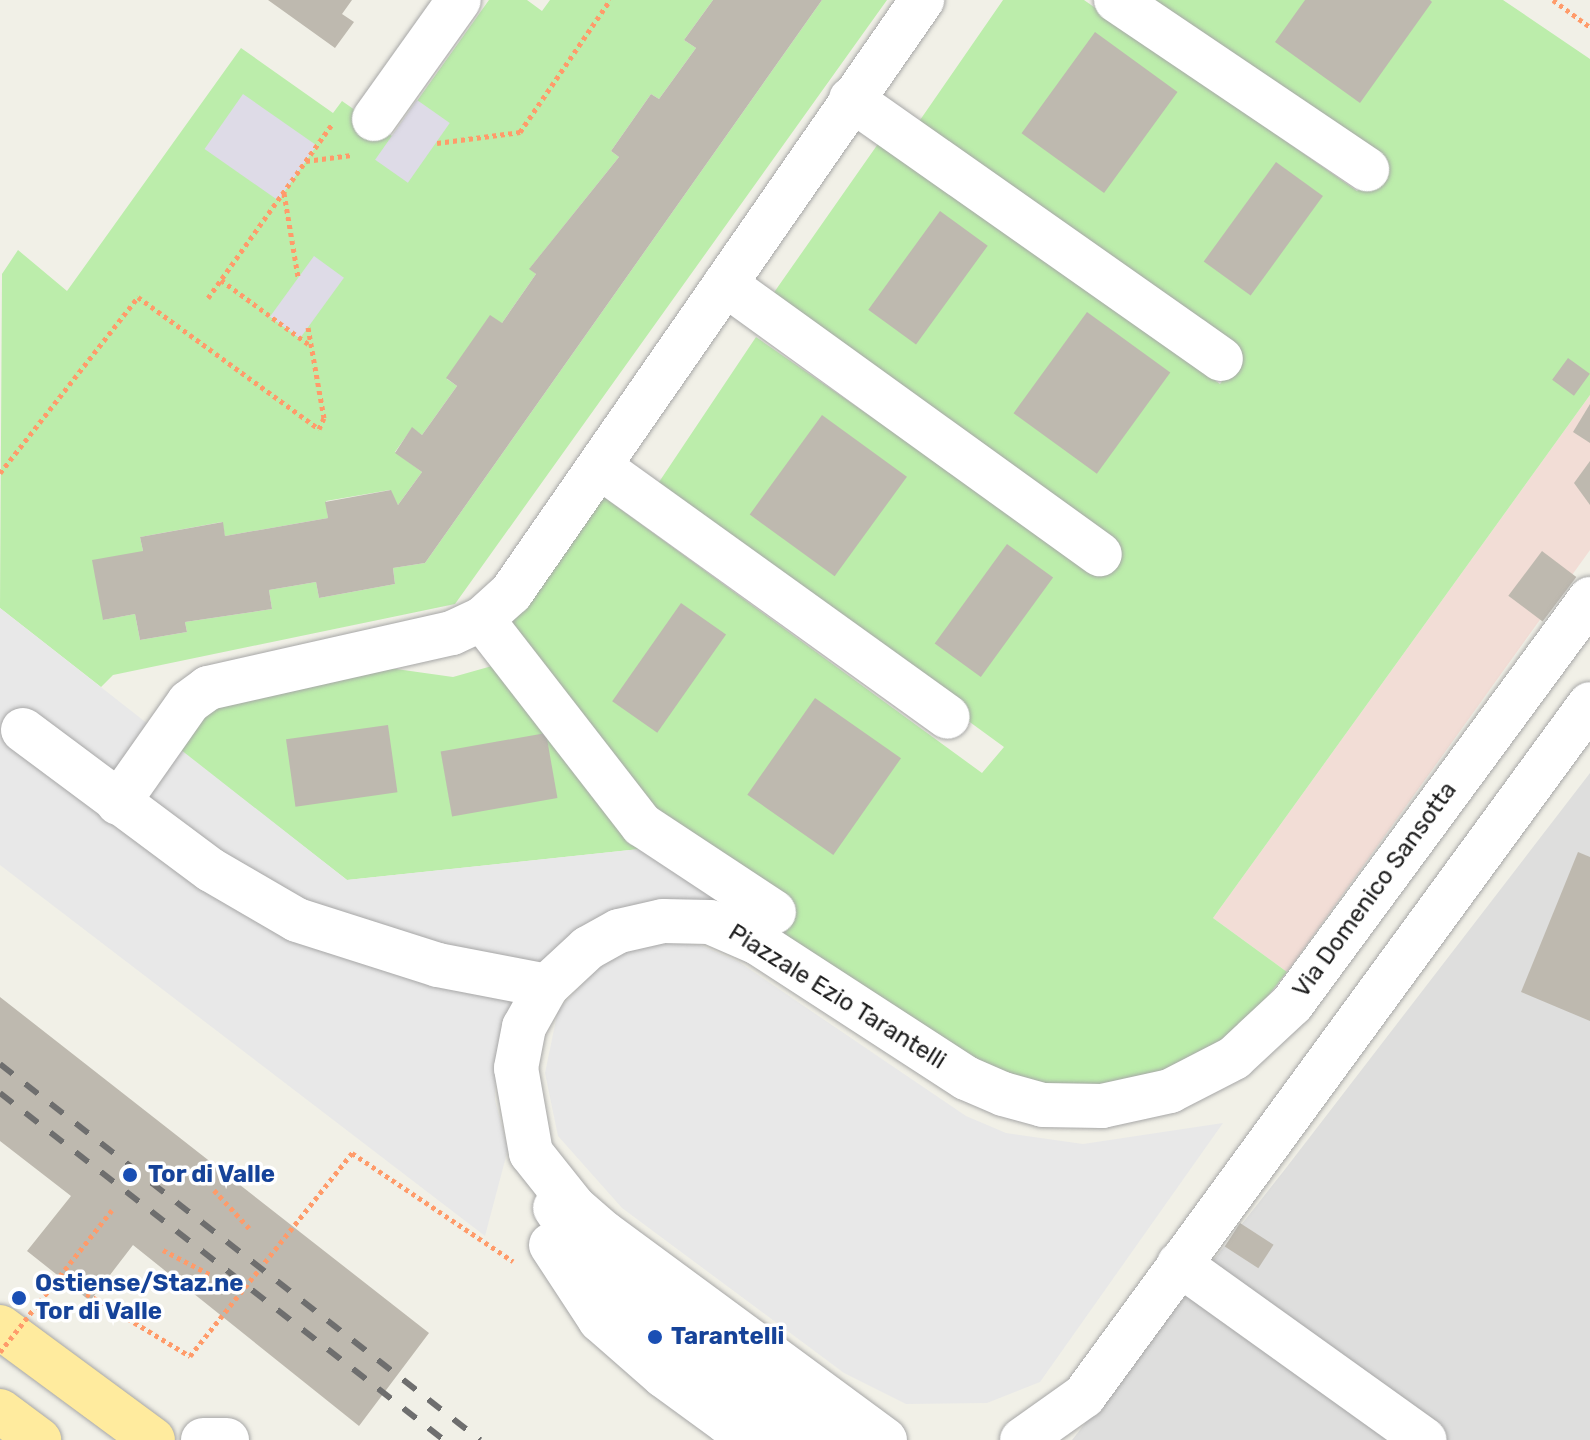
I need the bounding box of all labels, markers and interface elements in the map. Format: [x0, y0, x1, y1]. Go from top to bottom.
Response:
street label: Via Domenico Sansotta [1287, 777, 1463, 1003]
street label: Piazzale Ezio Tarantelli [723, 918, 951, 1076]
place label: Tor di Valle [148, 1161, 276, 1189]
marker: Tor di Valle [119, 1164, 141, 1186]
place label: Ostiense/Staz.ne Tor di Valle [35, 1270, 244, 1326]
marker: Ostiense/Staz.ne Tor di Valle [10, 1289, 28, 1307]
place label: Tarantelli [671, 1323, 784, 1351]
marker: Tarantelli [646, 1328, 664, 1346]

